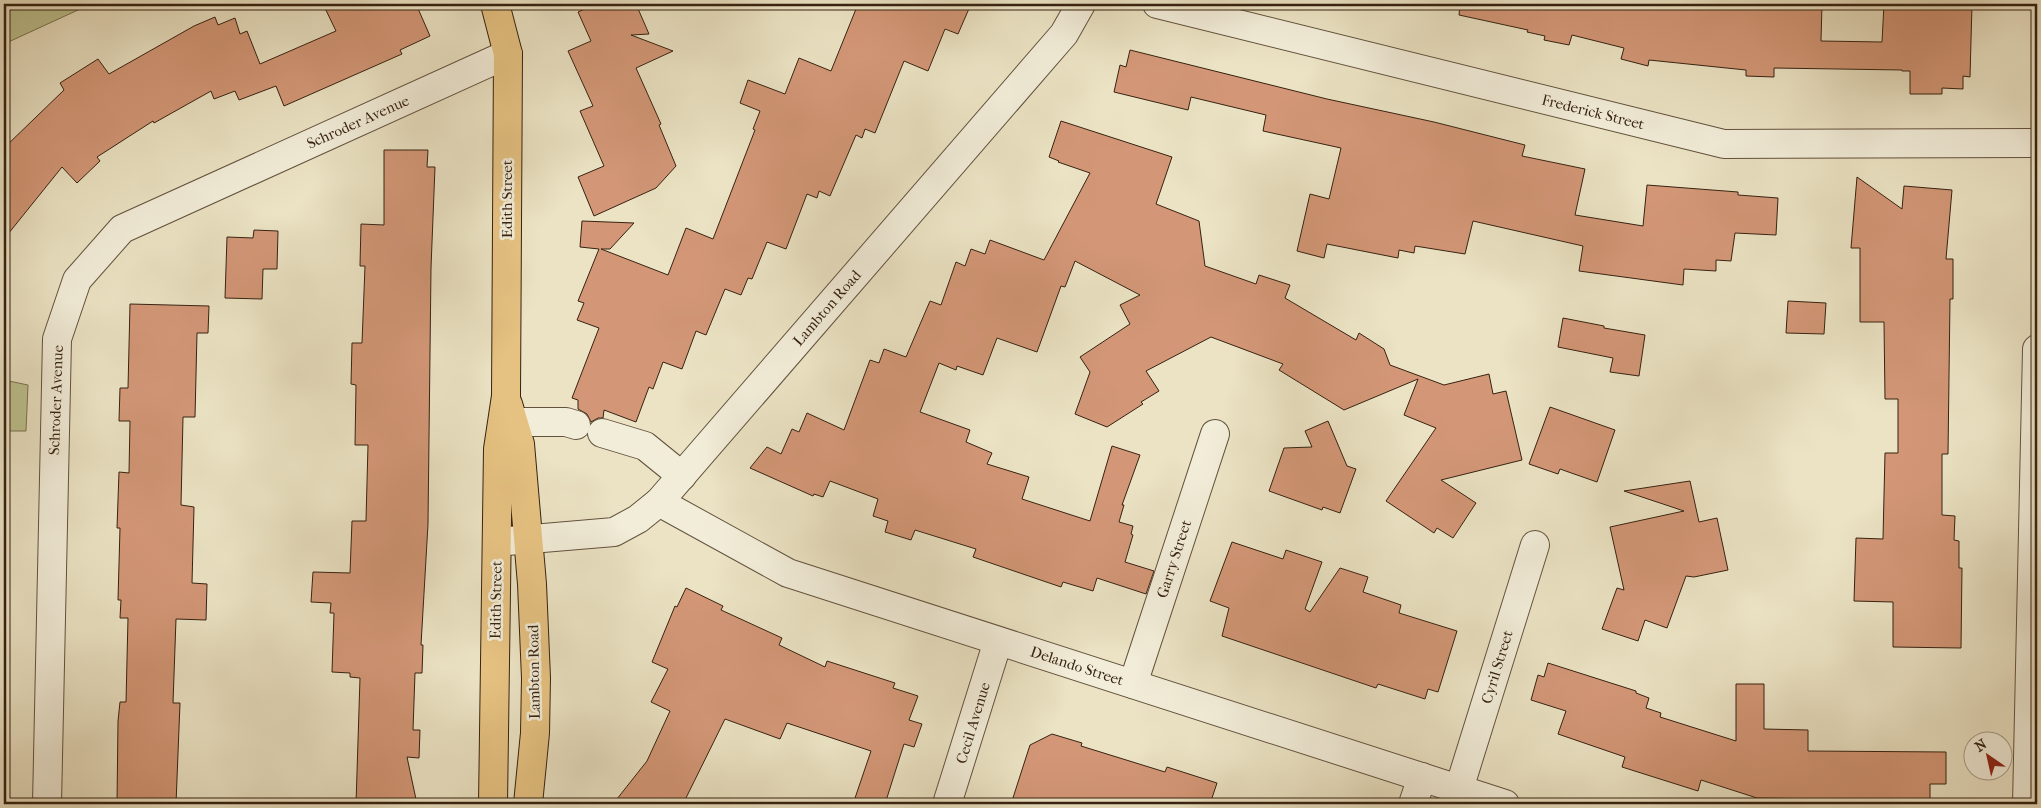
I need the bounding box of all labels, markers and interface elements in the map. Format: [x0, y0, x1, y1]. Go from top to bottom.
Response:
street label: Schroder Avenue [304, 91, 413, 153]
street label: Frederick Street [1540, 91, 1647, 134]
street label: Edith Street [498, 159, 516, 238]
street label: Lambton Road [789, 266, 865, 350]
street label: Schroder Avenue [45, 344, 67, 455]
street label: Garry Street [1153, 517, 1195, 600]
street label: Edith Street [486, 560, 506, 639]
street label: Lambton Road [524, 624, 544, 719]
street label: Cyril Street [1477, 627, 1517, 706]
street label: Delando Street [1028, 642, 1127, 690]
street label: Cecil Avenue [952, 679, 994, 766]
north arrow [1964, 730, 2014, 780]
text: N [1972, 735, 1990, 756]

